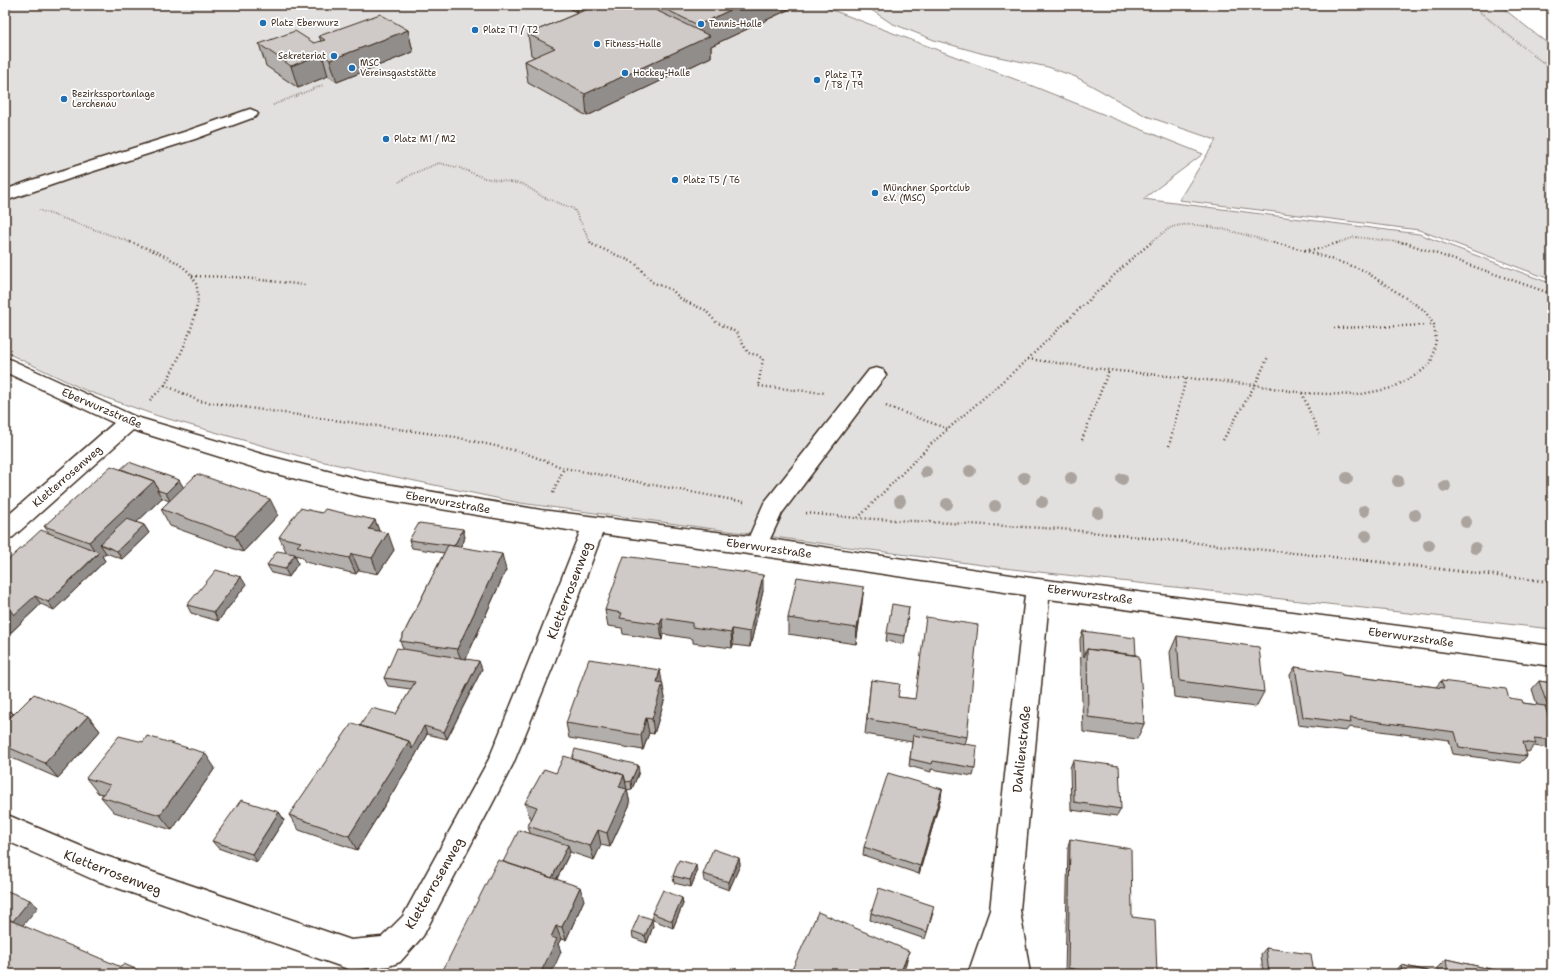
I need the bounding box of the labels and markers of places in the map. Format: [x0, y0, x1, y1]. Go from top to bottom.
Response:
place label: Platz Eberwurz [271, 17, 339, 29]
marker: Platz Eberwurz [258, 18, 268, 28]
place label: Tennis-Halle [709, 18, 762, 30]
marker: Tennis-Halle [696, 19, 706, 29]
place label: Platz T1 / T2 [483, 24, 538, 36]
marker: Platz T1 / T2 [470, 25, 480, 35]
place label: Fitness-Halle [605, 38, 661, 50]
marker: Fitness-Halle [592, 39, 602, 49]
place label: Sekreteriat [278, 50, 326, 62]
marker: Sekreteriat [329, 51, 339, 61]
place label: MSC Vereinsgaststätte [360, 57, 436, 79]
marker: MSC Vereinsgaststätte [347, 63, 357, 73]
place label: Hockey-Halle [633, 67, 690, 79]
marker: Hockey-Halle [620, 68, 630, 78]
place label: Platz T7 / T8 / T9 [825, 69, 863, 91]
marker: Platz T7 / T8 / T9 [812, 75, 822, 85]
place label: Bezirkssportanlage Lerchenau [72, 88, 155, 110]
marker: Bezirkssportanlage Lerchenau [59, 94, 69, 104]
place label: Platz M1 / M2 [394, 133, 456, 145]
marker: Platz M1 / M2 [381, 134, 391, 144]
place label: Platz T5 / T6 [683, 174, 740, 186]
marker: Platz T5 / T6 [670, 175, 680, 185]
place label: Münchner Sportclub e.V. (MSC) [883, 182, 970, 204]
marker: Münchner Sportclub e.V. (MSC) [870, 188, 880, 198]

